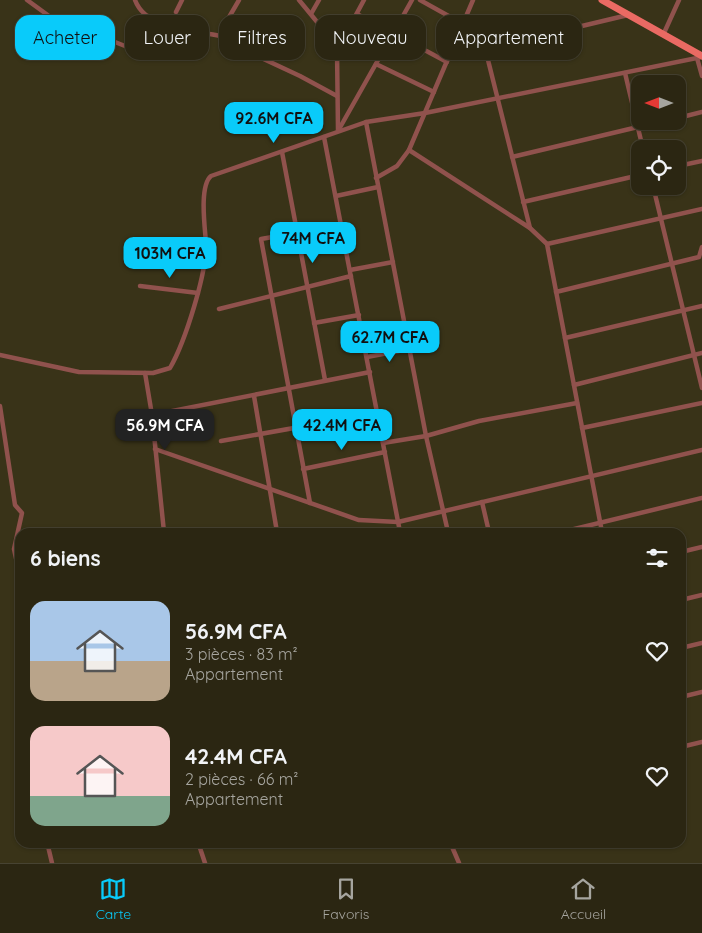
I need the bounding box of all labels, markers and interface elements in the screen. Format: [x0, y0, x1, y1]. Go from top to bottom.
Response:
chip: Acheter [15, 15, 115, 60]
chip: Louer [125, 15, 209, 60]
chip: Filtres [219, 15, 305, 60]
chip: Nouveau [315, 15, 426, 60]
chip: Appartement [436, 15, 582, 60]
north arrow [631, 75, 686, 130]
map controls [631, 75, 686, 195]
pin: 92.6M CFA [217, 102, 331, 144]
text: 92.6M CFA [235, 108, 313, 128]
button: locate [631, 140, 686, 195]
pin: 74M CFA [267, 222, 359, 264]
text: 74M CFA [281, 228, 345, 248]
pin: 103M CFA [118, 236, 222, 279]
text: 103M CFA [135, 243, 205, 263]
pin: 62.7M CFA [333, 320, 447, 363]
text: 62.7M CFA [351, 327, 429, 347]
pin: 56.9M CFA [108, 408, 222, 451]
pin: 42.4M CFA [285, 408, 399, 451]
text: 56.9M CFA [126, 415, 204, 435]
text: 42.4M CFA [303, 415, 381, 435]
icon: filters [643, 544, 671, 572]
text: 6 biens [30, 545, 101, 571]
text: 56.9M CFA [185, 618, 287, 644]
icon: home [70, 621, 130, 681]
icon: heart [643, 637, 671, 665]
text: 3 pièces · 83 m² [185, 644, 298, 664]
text: Appartement [185, 664, 283, 684]
text: 42.4M CFA [185, 743, 287, 769]
icon: home [70, 746, 130, 806]
icon: heart [643, 762, 671, 790]
text: 2 pièces · 66 m² [185, 769, 298, 789]
text: Appartement [185, 789, 283, 809]
tab: Carte [96, 875, 131, 923]
tab: Favoris [323, 875, 369, 923]
tab: Accueil [561, 875, 606, 923]

